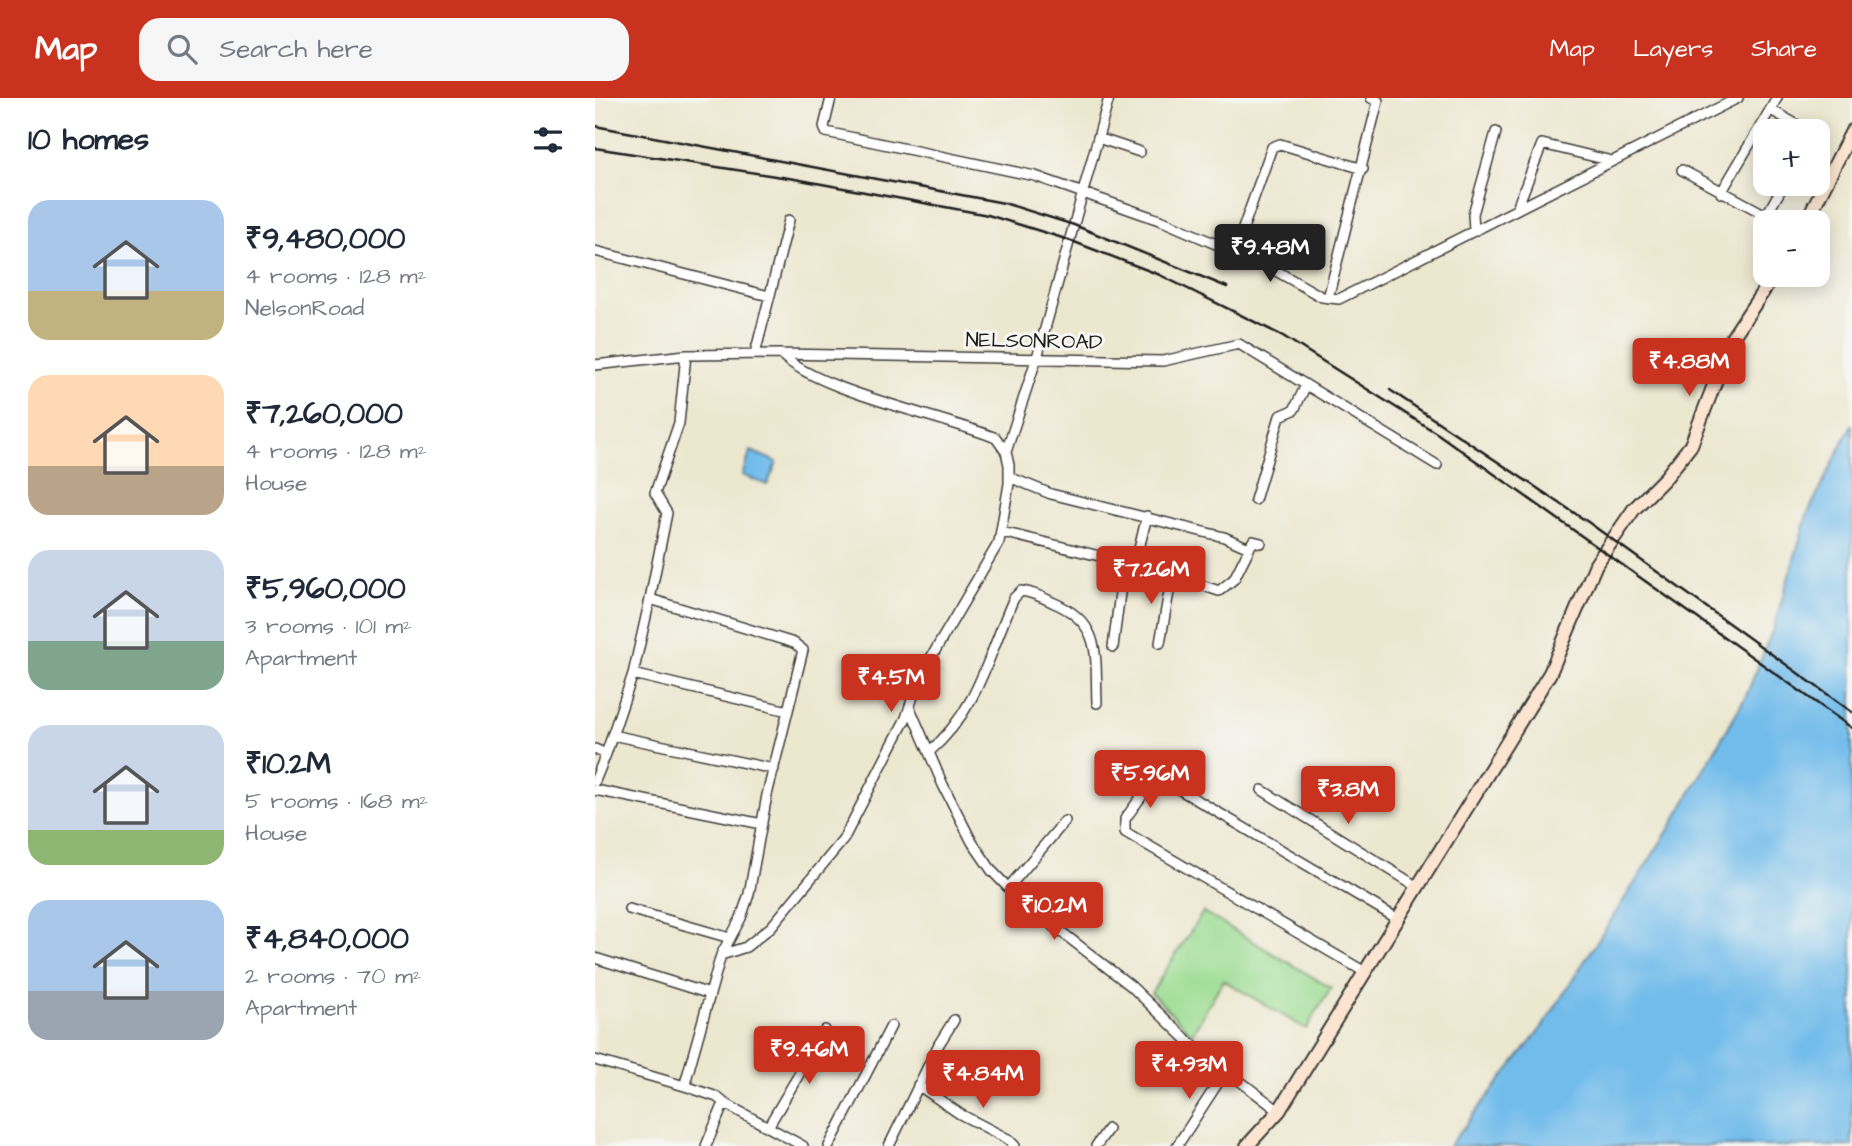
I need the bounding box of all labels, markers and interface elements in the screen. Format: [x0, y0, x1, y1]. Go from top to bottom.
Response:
search box [139, 18, 629, 81]
text: Map [35, 26, 97, 72]
icon: search [163, 30, 201, 68]
text: Search here [219, 31, 373, 67]
text: Map [1550, 32, 1595, 66]
text: Layers [1633, 32, 1713, 66]
text: Share [1751, 32, 1817, 66]
text: 10 homes [28, 119, 149, 161]
map controls [1753, 119, 1830, 287]
button: + [1753, 119, 1830, 196]
icon: filters [529, 121, 567, 159]
button: − [1753, 210, 1830, 287]
text: ₹9,480,000 [245, 218, 405, 260]
pin: ₹9.48M [1213, 225, 1327, 284]
icon: home [84, 228, 168, 312]
text: ₹9.48M [1230, 231, 1310, 263]
text: 4 rooms · 128 m² [245, 260, 426, 292]
text: NelsonRoad [245, 292, 364, 324]
street label: NELSONROAD [965, 325, 1103, 357]
pin: ₹4.88M [1632, 338, 1746, 398]
text: ₹4.88M [1649, 345, 1729, 377]
text: ₹7,260,000 [245, 393, 403, 435]
icon: home [84, 403, 168, 487]
text: 4 rooms · 128 m² [245, 435, 426, 467]
text: House [245, 467, 308, 499]
pin: ₹7.26M [1094, 546, 1208, 606]
text: ₹7.26M [1112, 553, 1190, 585]
text: ₹5,960,000 [245, 568, 406, 610]
icon: home [84, 578, 168, 662]
text: 3 rooms · 101 m² [245, 610, 412, 642]
text: Apartment [245, 642, 357, 674]
pin: ₹4.5M [842, 654, 940, 714]
text: ₹4.5M [857, 661, 925, 693]
text: ₹10.2M [245, 743, 331, 785]
pin: ₹5.96M [1093, 750, 1207, 810]
icon: home [84, 753, 168, 837]
text: ₹5.96M [1110, 757, 1190, 789]
pin: ₹3.8M [1299, 766, 1397, 826]
text: ₹3.8M [1317, 773, 1379, 805]
text: 5 rooms · 168 m² [245, 785, 428, 817]
text: House [245, 817, 308, 849]
pin: ₹10.2M [997, 882, 1111, 942]
text: ₹10.2M [1021, 889, 1087, 921]
text: ₹4,840,000 [245, 918, 409, 960]
icon: home [84, 928, 168, 1012]
text: 2 rooms · 70 m² [245, 960, 421, 992]
text: Apartment [245, 992, 357, 1024]
pin: ₹9.46M [752, 1026, 866, 1086]
text: ₹9.46M [770, 1033, 848, 1065]
pin: ₹4.93M [1132, 1042, 1246, 1101]
text: ₹4.93M [1151, 1048, 1227, 1080]
pin: ₹4.84M [926, 1051, 1040, 1110]
text: ₹4.84M [942, 1057, 1024, 1089]

